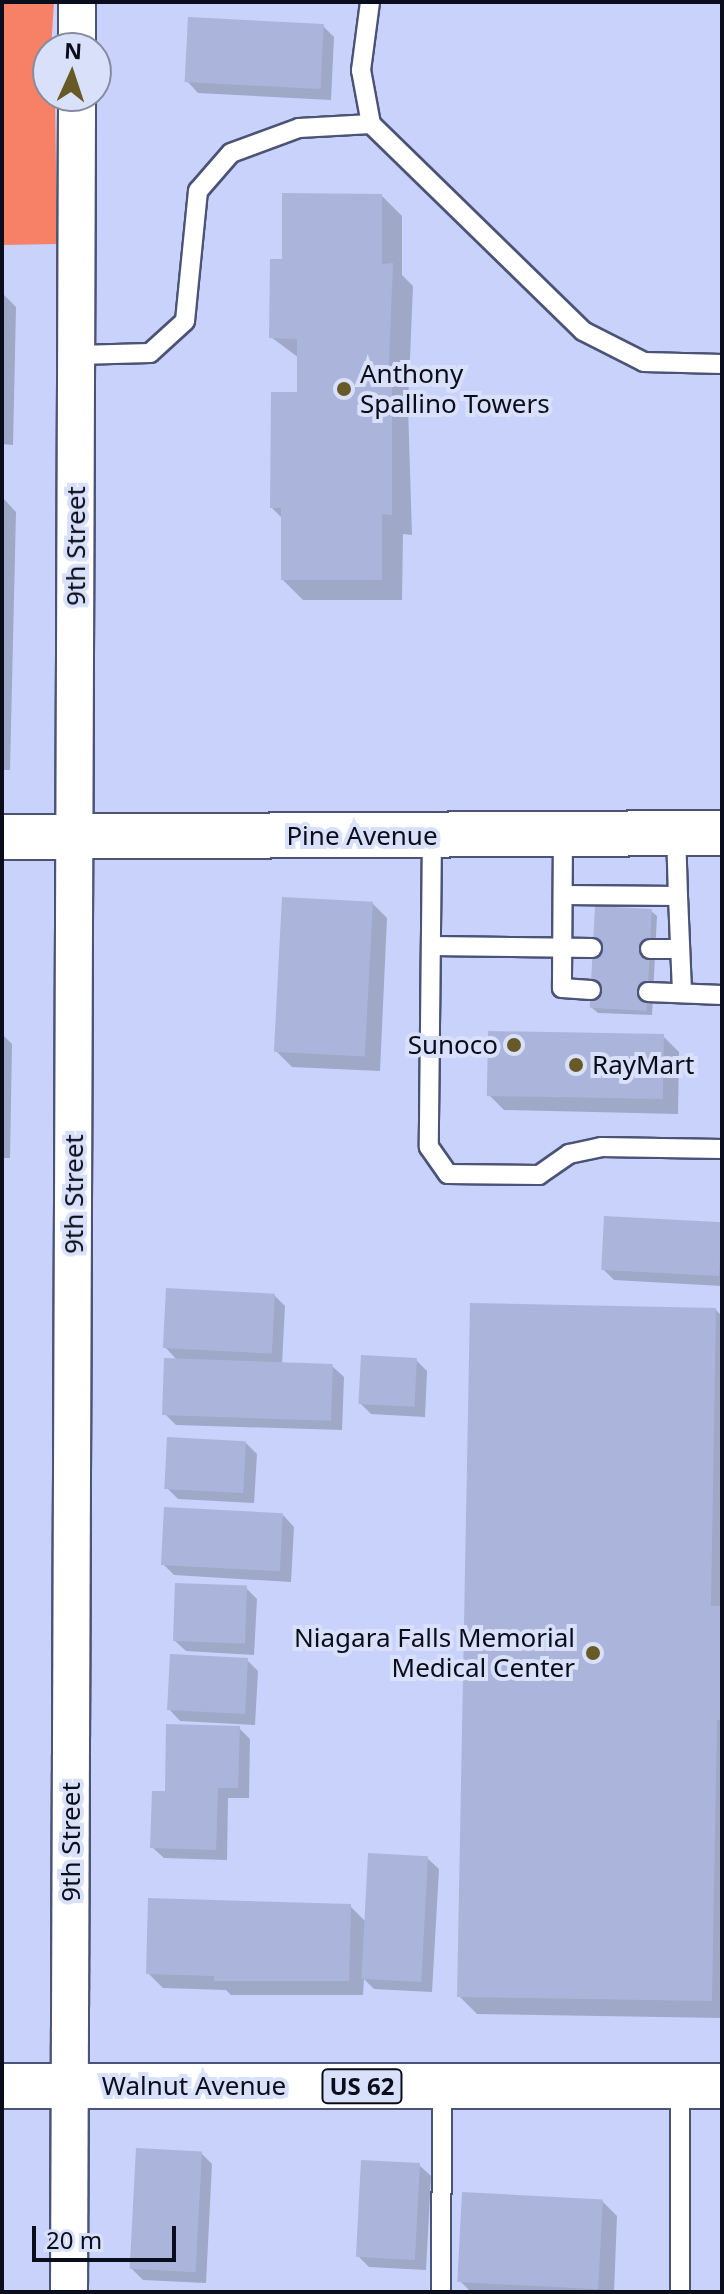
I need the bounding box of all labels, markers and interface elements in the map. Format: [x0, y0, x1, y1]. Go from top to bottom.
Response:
north arrow [32, 32, 112, 112]
text: N [63, 35, 83, 65]
place label: Anthony Spallino Towers [360, 358, 550, 420]
marker: Anthony Spallino Towers [335, 380, 353, 398]
street label: 9th Street [60, 486, 92, 606]
street label: Pine Avenue [286, 820, 438, 852]
place label: Sunoco [408, 1029, 498, 1061]
marker: Sunoco [505, 1036, 523, 1054]
place label: RayMart [592, 1049, 694, 1081]
marker: RayMart [567, 1056, 585, 1074]
street label: 9th Street [58, 1134, 90, 1254]
place label: Niagara Falls Memorial Medical Center [294, 1622, 575, 1684]
marker: Niagara Falls Memorial Medical Center [582, 1642, 604, 1664]
street label: 9th Street [55, 1782, 87, 1902]
road number: US 62 [320, 2066, 404, 2106]
street label: Walnut Avenue [102, 2070, 286, 2102]
scale bar [36, 2210, 180, 2260]
text: 20 m [46, 2223, 102, 2256]

